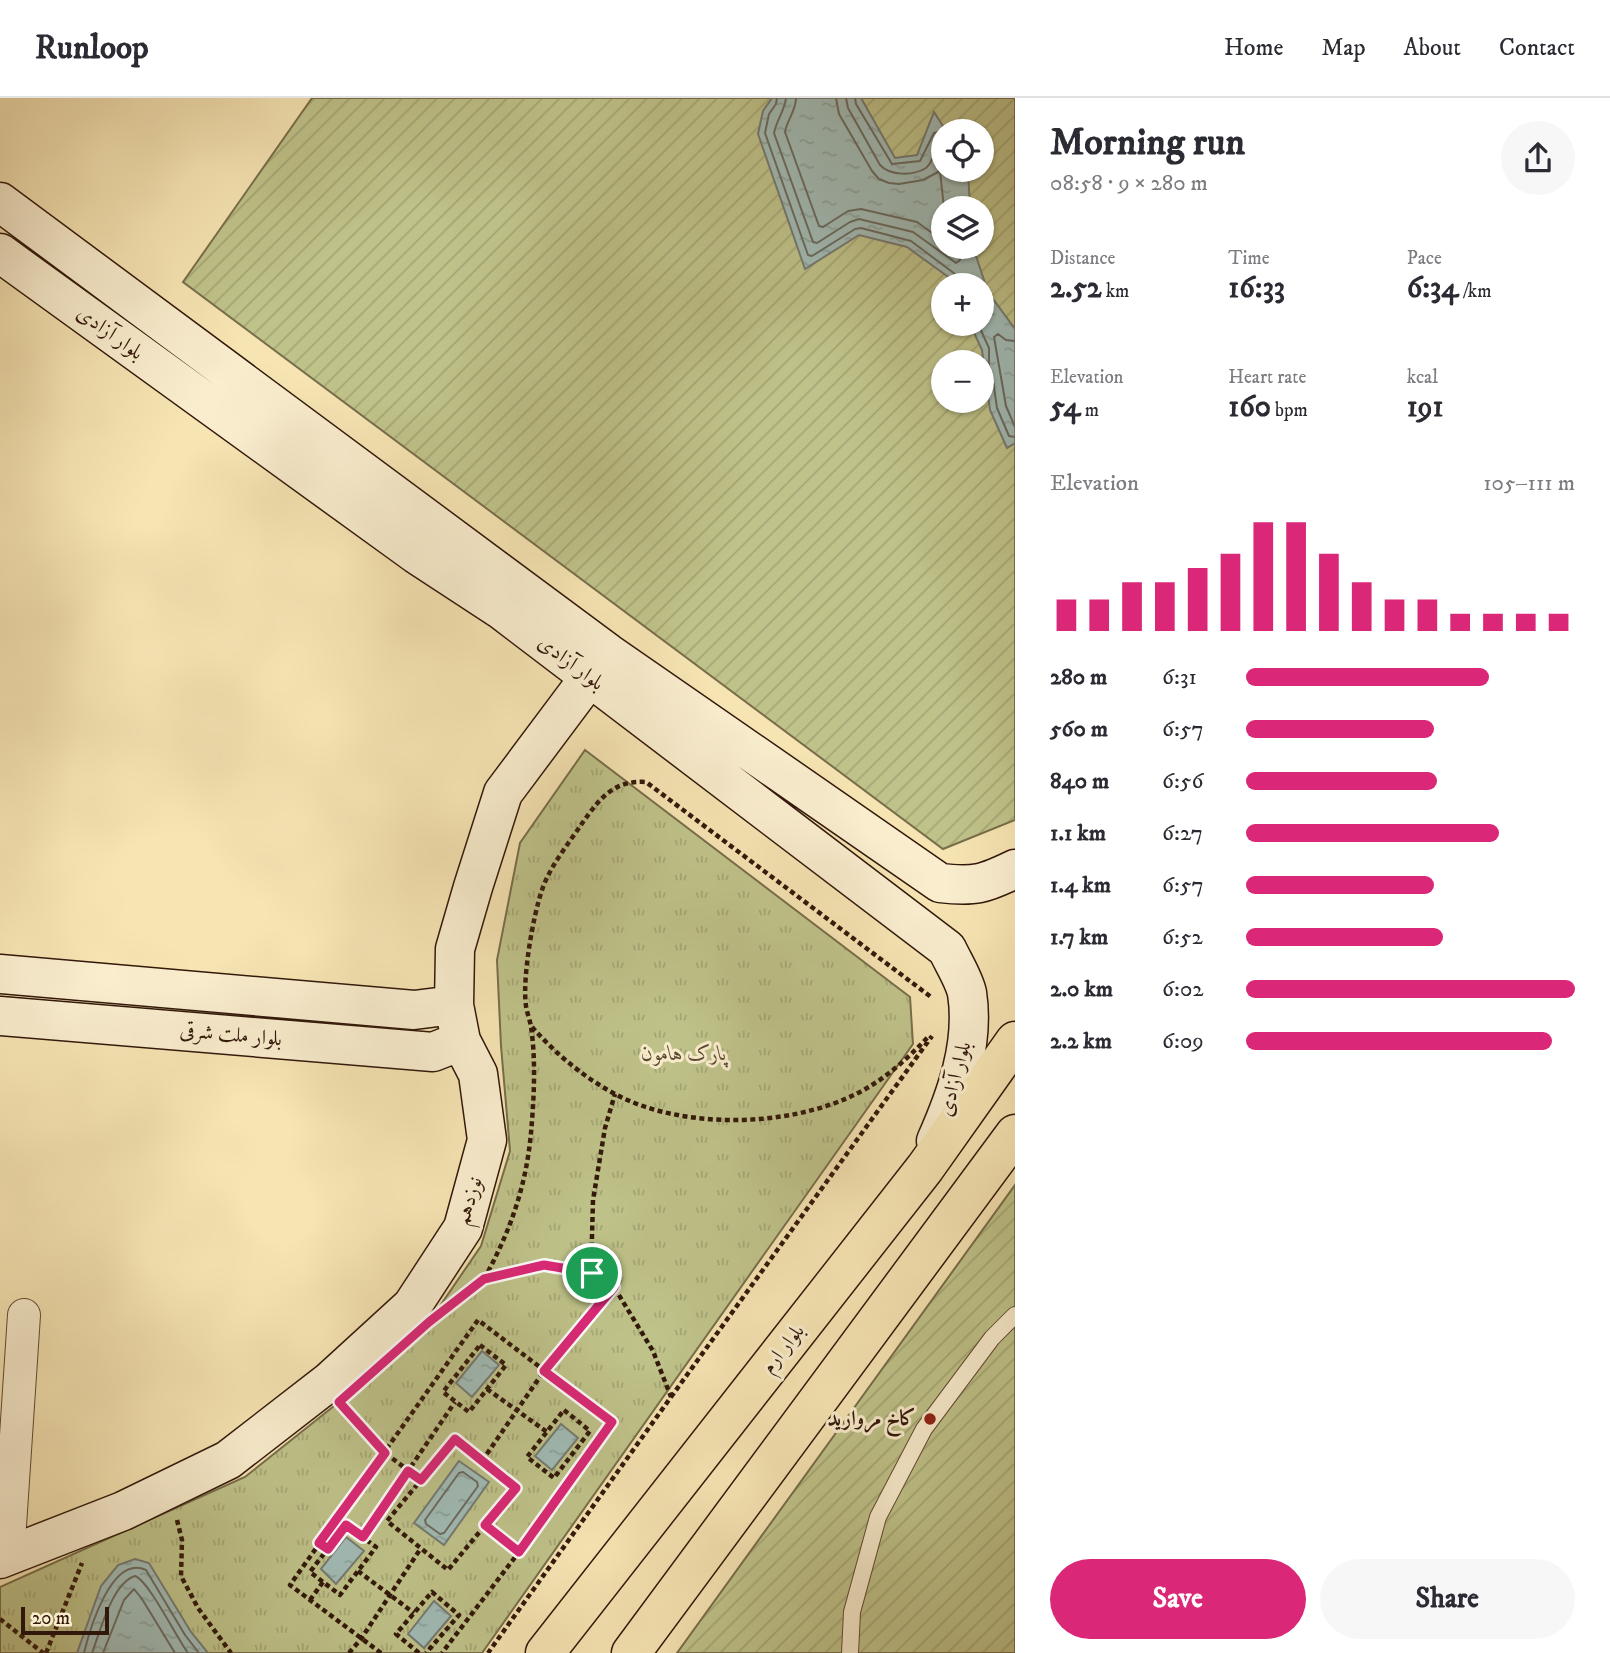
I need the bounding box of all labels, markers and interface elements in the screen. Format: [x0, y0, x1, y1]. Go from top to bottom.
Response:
text: Runloop [35, 28, 149, 69]
text: Home [1224, 33, 1283, 63]
text: Map [1321, 33, 1366, 63]
text: About [1404, 33, 1461, 63]
text: Contact [1499, 33, 1575, 63]
map controls [931, 119, 994, 413]
button: locate [931, 119, 994, 182]
text: Morning run [1050, 119, 1245, 167]
button: share [1501, 121, 1575, 195]
text: 08:58 · 9 × 280 m [1050, 169, 1208, 198]
button: layers [931, 196, 994, 259]
text: Distance [1050, 247, 1115, 270]
text: Time [1228, 247, 1270, 270]
text: Pace [1407, 247, 1442, 270]
text: 2.52 [1050, 270, 1102, 307]
text: 16:33 [1228, 270, 1285, 307]
text: 6:34 [1407, 270, 1459, 307]
button: + [931, 273, 994, 336]
text: km [1102, 280, 1129, 303]
text: /km [1459, 280, 1492, 303]
street label: بلوار آزادی [71, 299, 149, 366]
button: − [931, 350, 994, 413]
text: Elevation [1050, 366, 1124, 389]
text: Heart rate [1228, 366, 1306, 389]
text: kcal [1407, 366, 1438, 389]
text: 54 [1050, 389, 1081, 426]
text: 160 [1228, 389, 1271, 426]
text: 191 [1407, 389, 1443, 426]
text: m [1081, 399, 1099, 422]
text: bpm [1271, 399, 1308, 422]
text: Elevation [1050, 469, 1139, 498]
text: 105–111 m [1483, 469, 1575, 498]
street label: بلوار آزادی [533, 629, 610, 696]
text: 280 m [1050, 663, 1107, 692]
text: 6:31 [1162, 663, 1197, 692]
text: 560 m [1050, 715, 1108, 744]
text: 6:57 [1162, 715, 1204, 744]
text: 840 m [1050, 767, 1109, 796]
text: 6:56 [1162, 767, 1203, 796]
text: 1.1 km [1050, 819, 1106, 848]
text: 6:27 [1162, 819, 1203, 848]
text: 1.4 km [1050, 871, 1111, 900]
text: 6:57 [1162, 871, 1204, 900]
text: 1.7 km [1050, 923, 1108, 952]
text: 6:52 [1162, 923, 1203, 952]
text: 2.0 km [1050, 975, 1113, 1004]
text: 6:02 [1162, 975, 1204, 1004]
street label: بلوار ملت شرقی [179, 1018, 283, 1052]
text: 2.2 km [1050, 1027, 1112, 1056]
text: 6:09 [1162, 1027, 1204, 1056]
street label: بلوار آزادی [932, 1038, 977, 1119]
park label: پارک هامون [641, 1041, 729, 1068]
street label: نوزدهم [449, 1174, 494, 1230]
pin [562, 1243, 622, 1303]
icon: arrive [573, 1254, 611, 1292]
street label: بلوار ارم [756, 1319, 814, 1381]
place label: کاخ مروارید [827, 1406, 916, 1437]
marker: کاخ مروارید [922, 1411, 938, 1427]
button: Save [1050, 1559, 1306, 1639]
button: Share [1320, 1559, 1575, 1639]
scale bar [21, 1604, 108, 1636]
text: 20 m [32, 1607, 70, 1630]

